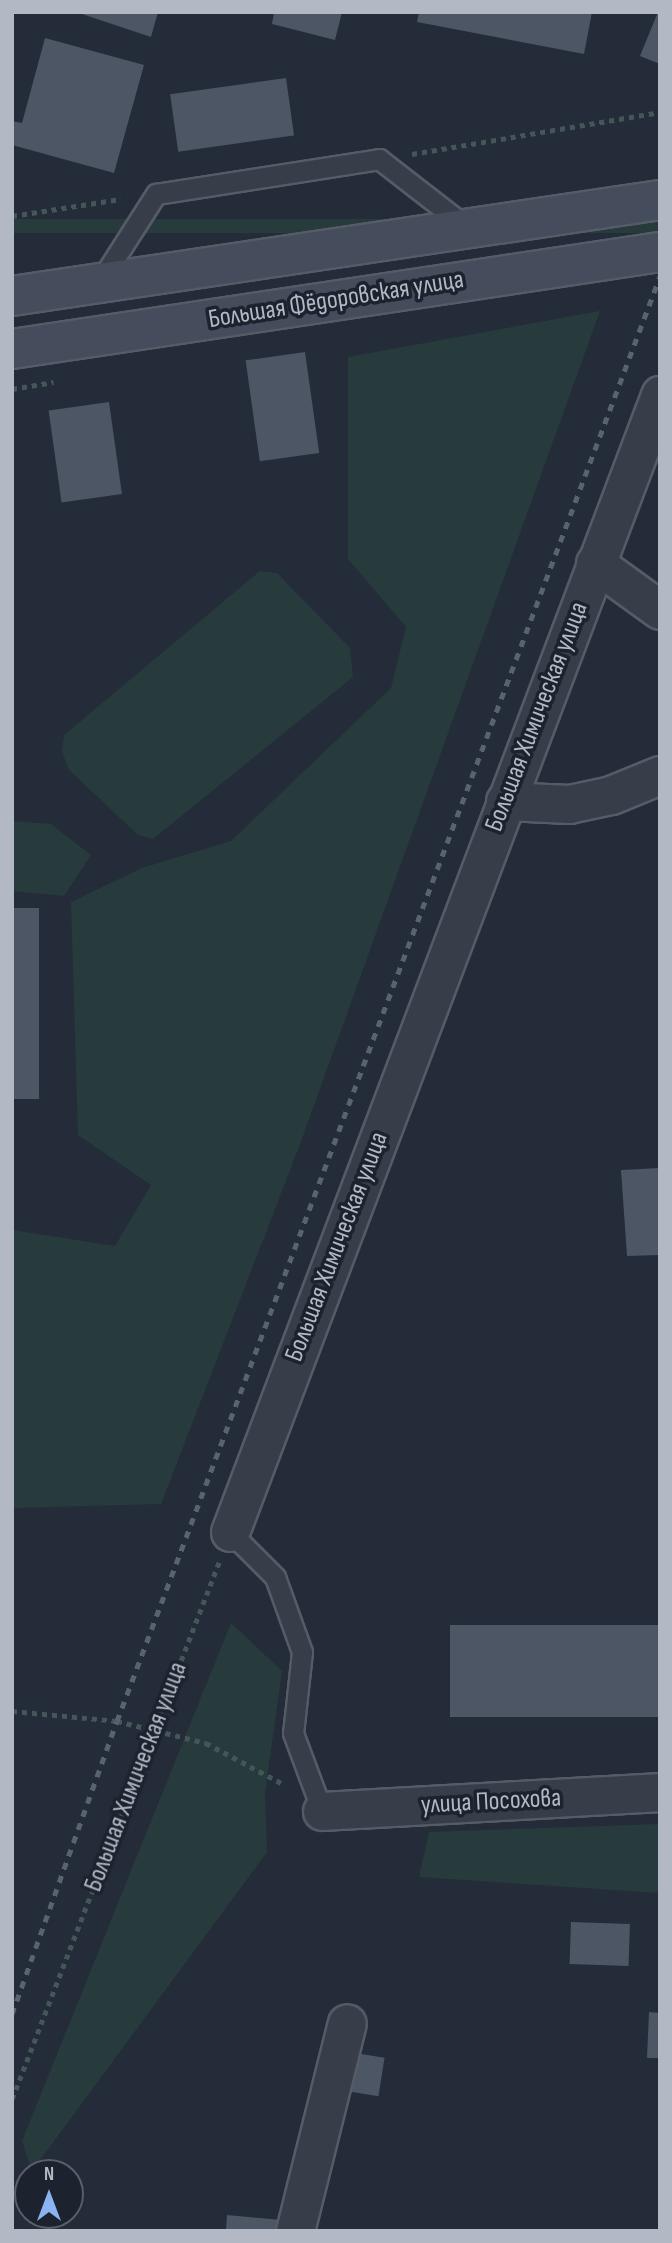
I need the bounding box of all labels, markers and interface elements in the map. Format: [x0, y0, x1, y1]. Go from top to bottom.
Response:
street label: Большая Фёдоровская улица [206, 264, 466, 336]
street label: Большая Химическая улица [479, 598, 595, 836]
street label: Большая Химическая улица [279, 1128, 395, 1366]
street label: Большая Химическая улица [78, 1658, 194, 1896]
street label: улица Посохова [420, 1783, 562, 1821]
north arrow [14, 2159, 84, 2229]
text: N [44, 2163, 54, 2186]

